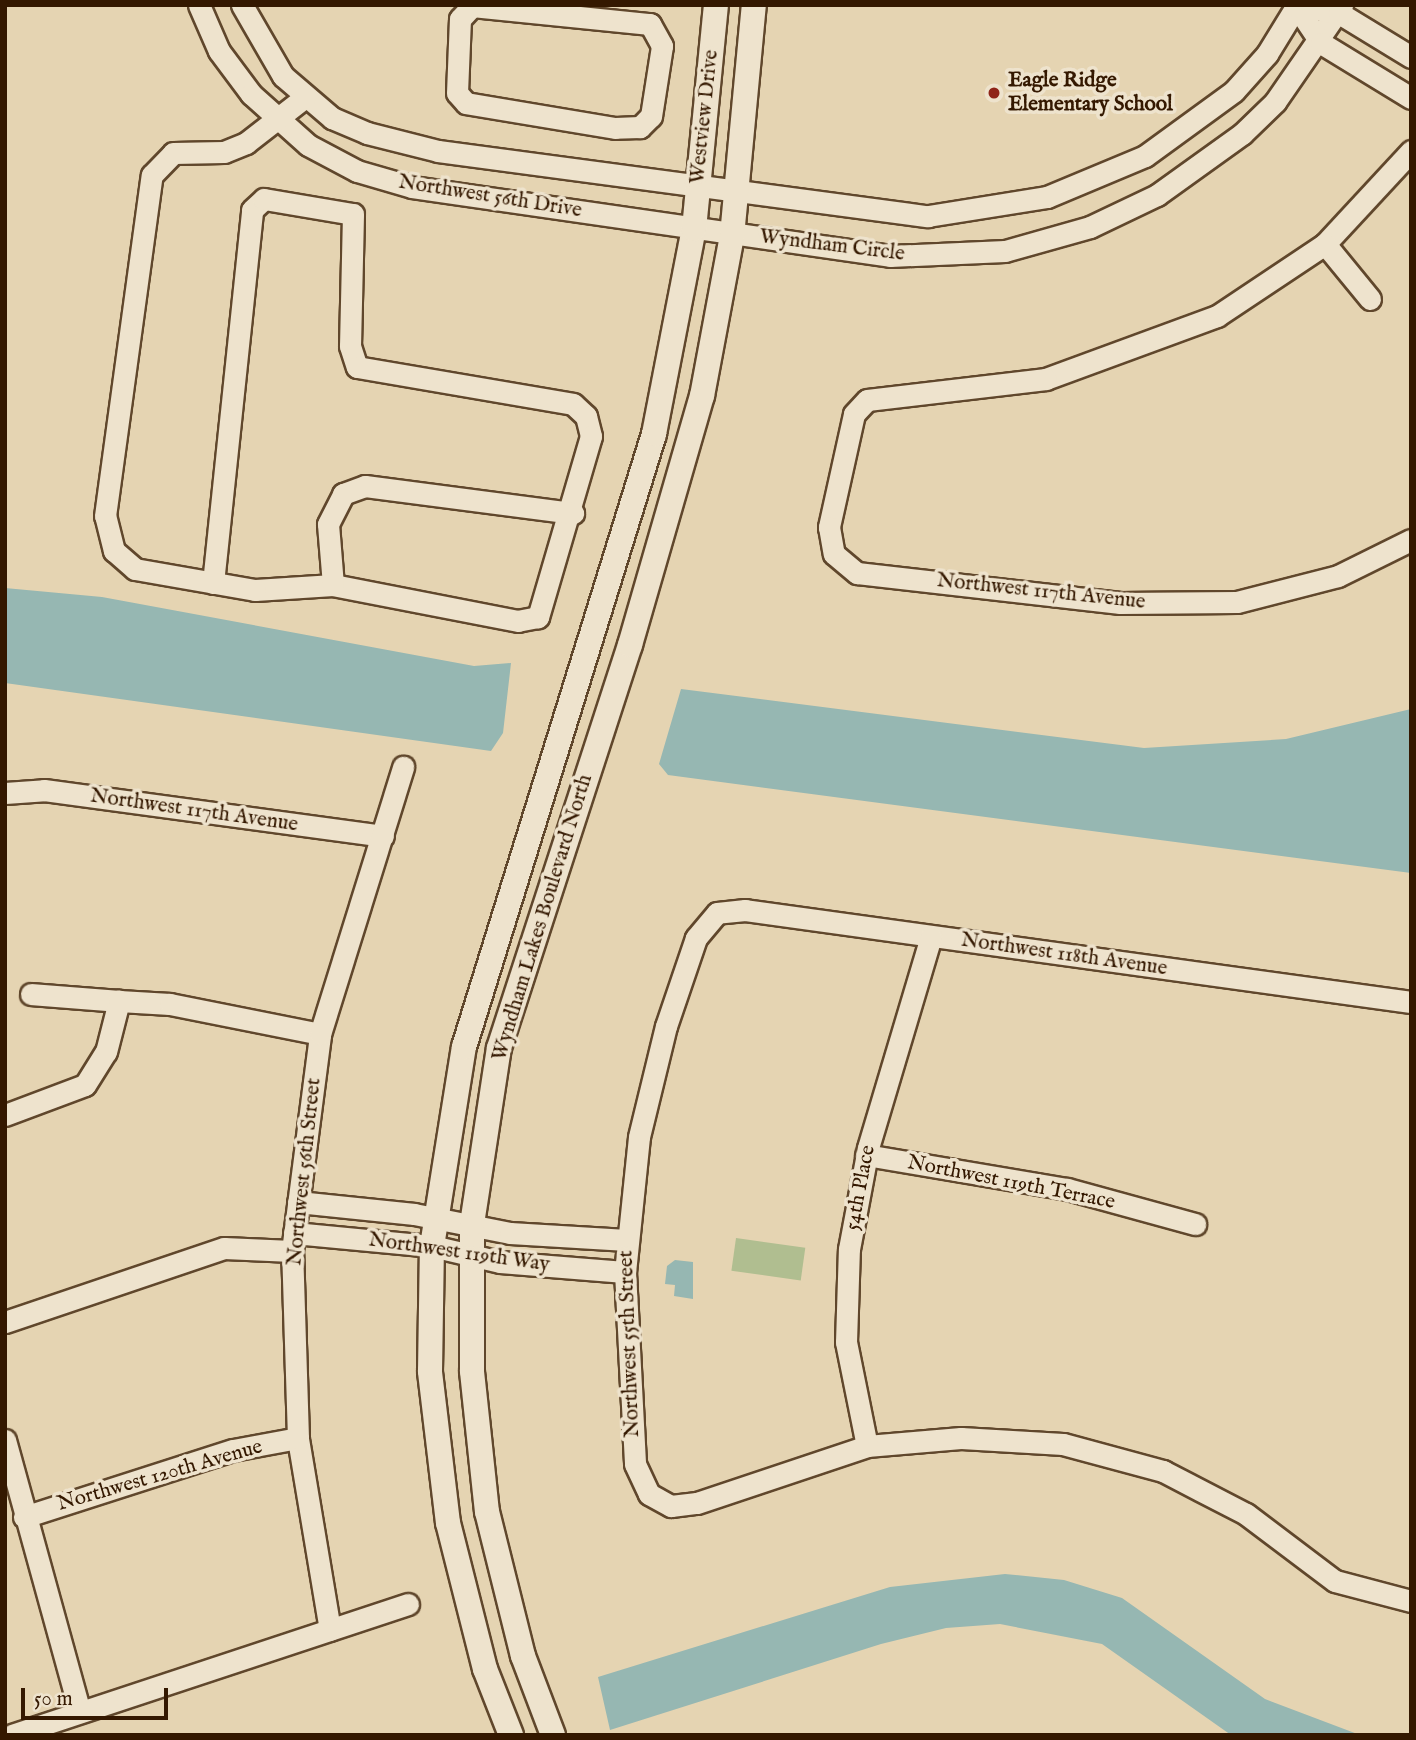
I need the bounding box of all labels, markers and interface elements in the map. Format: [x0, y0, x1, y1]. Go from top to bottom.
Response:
street label: Westview Drive [685, 49, 725, 185]
place label: Eagle Ridge Elementary School [1008, 68, 1173, 118]
marker: Eagle Ridge Elementary School [986, 85, 1002, 101]
street label: Northwest 56th Drive [396, 170, 584, 224]
street label: Wyndham Circle [758, 225, 906, 267]
street label: Northwest 117th Avenue [935, 569, 1147, 615]
street label: Wyndham Lakes Boulevard North [487, 772, 599, 1064]
street label: Northwest 117th Avenue [88, 784, 300, 838]
street label: Northwest 118th Avenue [959, 928, 1169, 982]
street label: Northwest 56th Street [283, 1077, 327, 1267]
street label: 54th Place [840, 1143, 882, 1233]
street label: Northwest 119th Terrace [905, 1150, 1117, 1216]
street label: Northwest 119th Way [367, 1228, 551, 1278]
street label: Northwest 55th Street [614, 1250, 646, 1438]
street label: Northwest 120th Avenue [55, 1435, 265, 1517]
scale bar [24, 1674, 172, 1718]
text: 50 m [34, 1686, 73, 1713]

